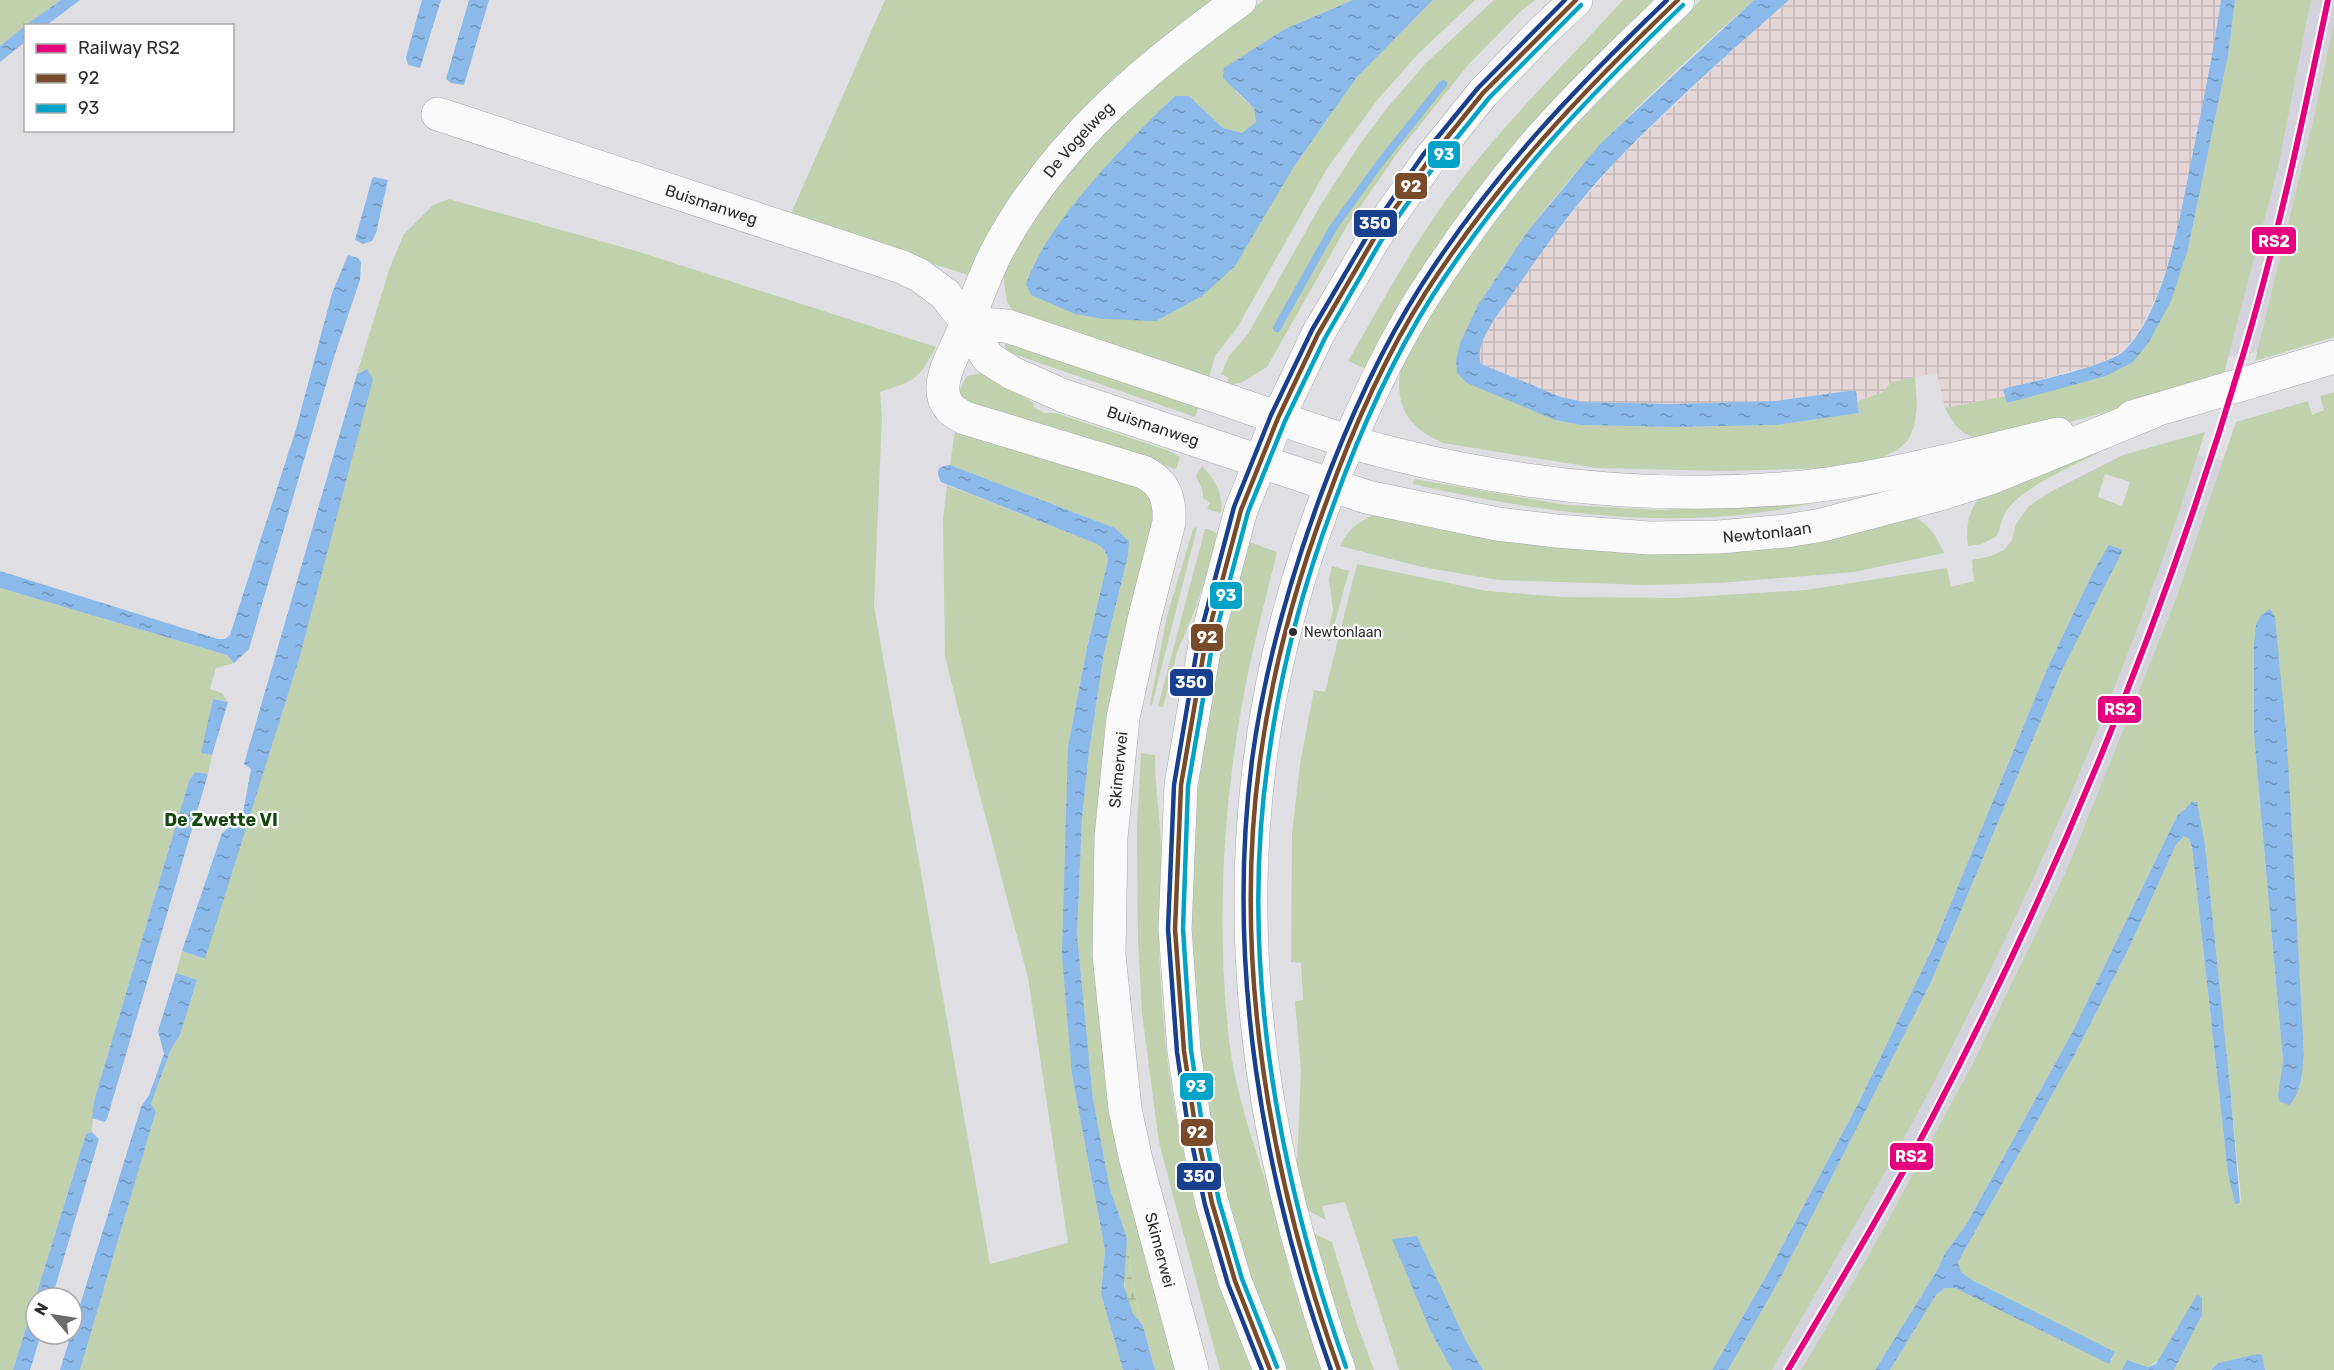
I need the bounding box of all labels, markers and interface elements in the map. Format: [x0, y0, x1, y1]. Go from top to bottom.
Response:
legend [24, 24, 234, 132]
text: Railway RS2 [78, 37, 180, 59]
text: 92 [78, 67, 99, 89]
text: 93 [78, 97, 99, 119]
street label: De Vogelweg [1039, 98, 1117, 181]
line badge: 93 [1427, 140, 1461, 169]
text: 93 [1434, 145, 1454, 164]
line badge: 92 [1394, 172, 1428, 200]
text: 92 [1401, 177, 1421, 196]
street label: Buismanweg [663, 180, 760, 228]
line badge: 350 [1353, 209, 1398, 238]
text: 350 [1359, 214, 1391, 233]
line badge: RS2 [2251, 226, 2297, 255]
text: RS2 [2258, 232, 2290, 251]
street label: Buismanweg [1105, 402, 1202, 450]
street label: Newtonlaan [1722, 517, 1813, 546]
line badge: 93 [1209, 581, 1243, 610]
text: 93 [1216, 586, 1236, 605]
line badge: 92 [1190, 623, 1224, 652]
place label: Newtonlaan [1304, 624, 1382, 641]
marker: Newtonlaan [1287, 626, 1299, 638]
text: 92 [1197, 628, 1217, 647]
line badge: 350 [1169, 668, 1214, 697]
text: 350 [1175, 673, 1207, 692]
line badge: RS2 [2097, 695, 2142, 724]
text: RS2 [2104, 700, 2136, 719]
street label: Skimerwei [1104, 731, 1131, 809]
district label: De Zwette VI [164, 809, 278, 831]
line badge: 93 [1179, 1072, 1214, 1101]
text: 93 [1186, 1077, 1206, 1096]
line badge: 92 [1180, 1118, 1214, 1147]
text: 92 [1187, 1123, 1207, 1142]
line badge: RS2 [1889, 1142, 1934, 1171]
text: RS2 [1895, 1147, 1927, 1166]
line badge: 350 [1176, 1162, 1222, 1191]
text: 350 [1183, 1167, 1215, 1186]
street label: Skimerwei [1141, 1210, 1179, 1290]
north arrow [24, 1286, 84, 1346]
text: N [30, 1299, 52, 1319]

